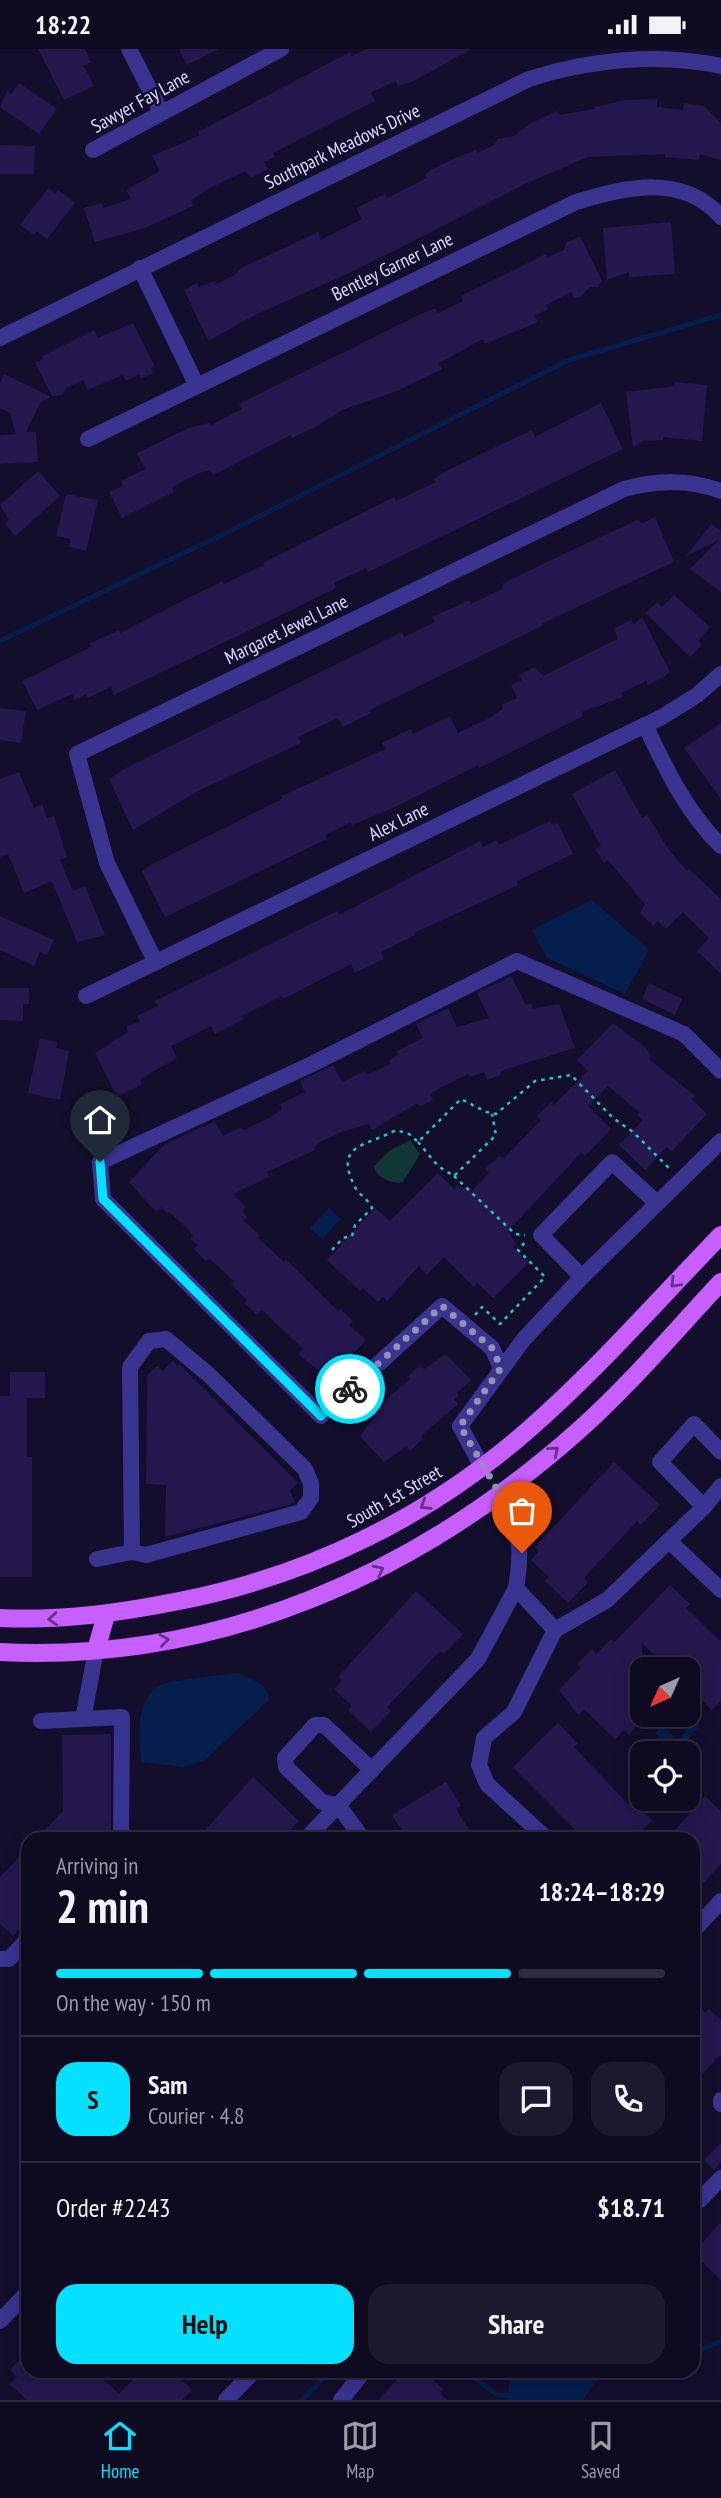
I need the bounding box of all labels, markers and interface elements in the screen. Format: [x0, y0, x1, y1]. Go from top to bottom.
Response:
text: 18:22 [35, 8, 91, 41]
street label: Sawyer Fay Lane [87, 64, 194, 138]
street label: Southpark Meadows Drive [260, 98, 424, 194]
street label: Bentley Garner Lane [327, 226, 457, 306]
street label: Margaret Jewel Lane [220, 589, 352, 669]
street label: Alex Lane [364, 796, 432, 846]
pin [70, 1090, 130, 1162]
icon: home [81, 1101, 119, 1139]
one-way arrow [671, 1274, 684, 1287]
courier [315, 1354, 385, 1424]
icon: bike [331, 1370, 369, 1408]
one-way arrow [546, 1447, 559, 1459]
street label: South 1st Street [342, 1459, 446, 1533]
pin [492, 1481, 552, 1553]
icon: bag [503, 1492, 541, 1530]
one-way arrow [420, 1496, 433, 1509]
one-way arrow [372, 1564, 384, 1578]
one-way arrow [47, 1611, 58, 1626]
one-way arrow [158, 1633, 170, 1648]
north arrow [630, 1657, 700, 1727]
map controls [630, 1657, 700, 1811]
button: locate [630, 1741, 700, 1811]
text: Arriving in [56, 1851, 138, 1880]
text: 18:24–18:29 [538, 1875, 665, 1908]
text: 2 min [56, 1876, 149, 1936]
text: On the way · 150 m [56, 1988, 211, 2017]
button: chat [499, 2062, 573, 2136]
button: phone [591, 2062, 665, 2136]
text: Sam [148, 2068, 187, 2101]
text: S [87, 2083, 99, 2116]
text: Courier · 4.8 [148, 2101, 244, 2130]
text: Order #2243 [56, 2191, 171, 2224]
text: $18.71 [597, 2191, 665, 2224]
button: Help [56, 2284, 354, 2364]
button: Share [368, 2284, 665, 2364]
tab: Home [101, 2417, 139, 2483]
tab: Map [341, 2417, 379, 2483]
tab: Saved [581, 2417, 620, 2483]

